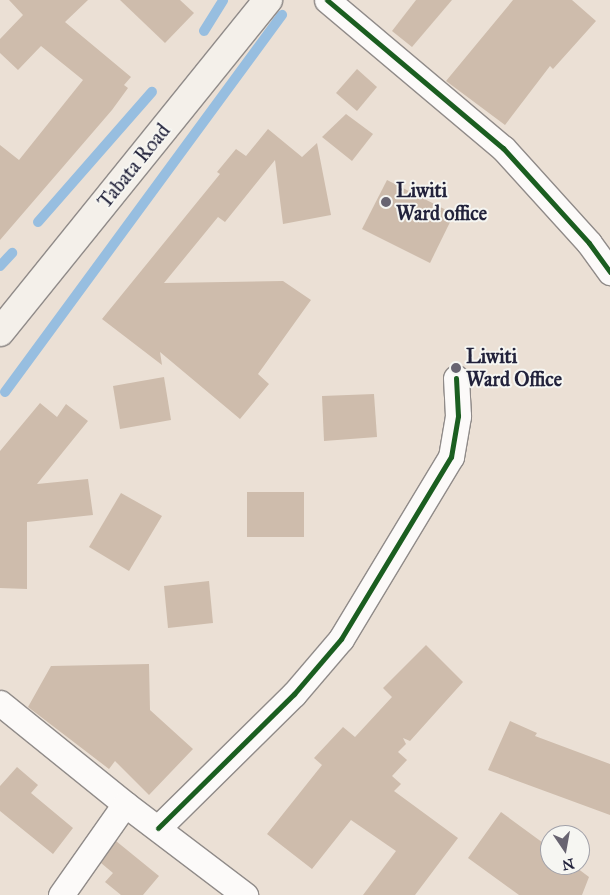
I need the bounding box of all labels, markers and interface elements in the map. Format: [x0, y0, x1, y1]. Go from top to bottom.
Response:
street label: Tabata Road [93, 119, 175, 213]
place label: Liwiti Ward office [396, 178, 487, 225]
marker: Liwiti Ward office [380, 196, 392, 208]
place label: Liwiti Ward Office [466, 344, 562, 391]
marker: Liwiti Ward Office [450, 362, 462, 374]
north arrow [540, 825, 590, 875]
text: N [560, 855, 576, 874]

